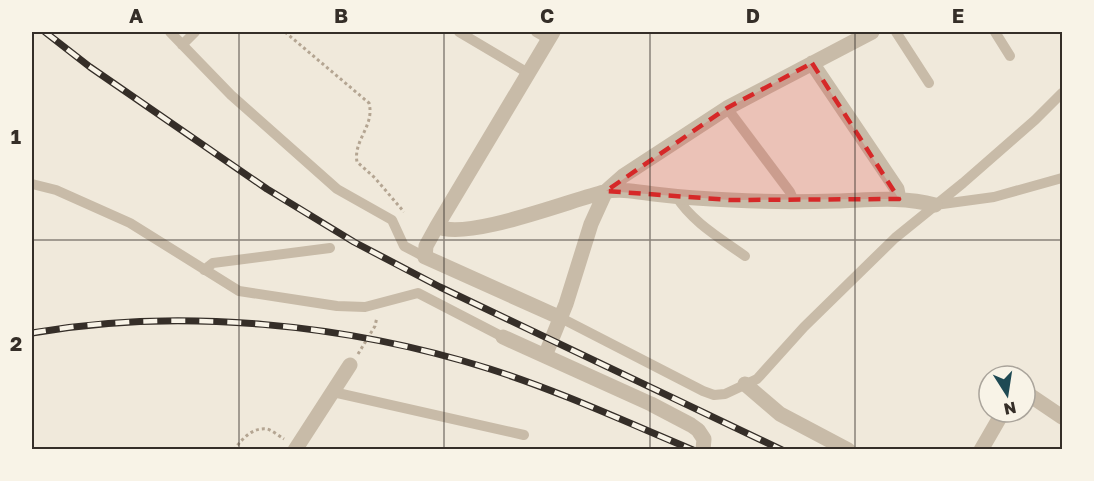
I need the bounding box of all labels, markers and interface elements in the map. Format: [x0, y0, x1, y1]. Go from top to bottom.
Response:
text: A [129, 3, 143, 27]
text: B [334, 3, 348, 27]
text: C [540, 3, 554, 27]
text: D [746, 3, 760, 27]
text: E [952, 3, 964, 27]
text: 1 [11, 124, 21, 148]
text: 2 [10, 331, 22, 355]
north arrow [977, 364, 1037, 424]
text: N [1002, 398, 1018, 420]

